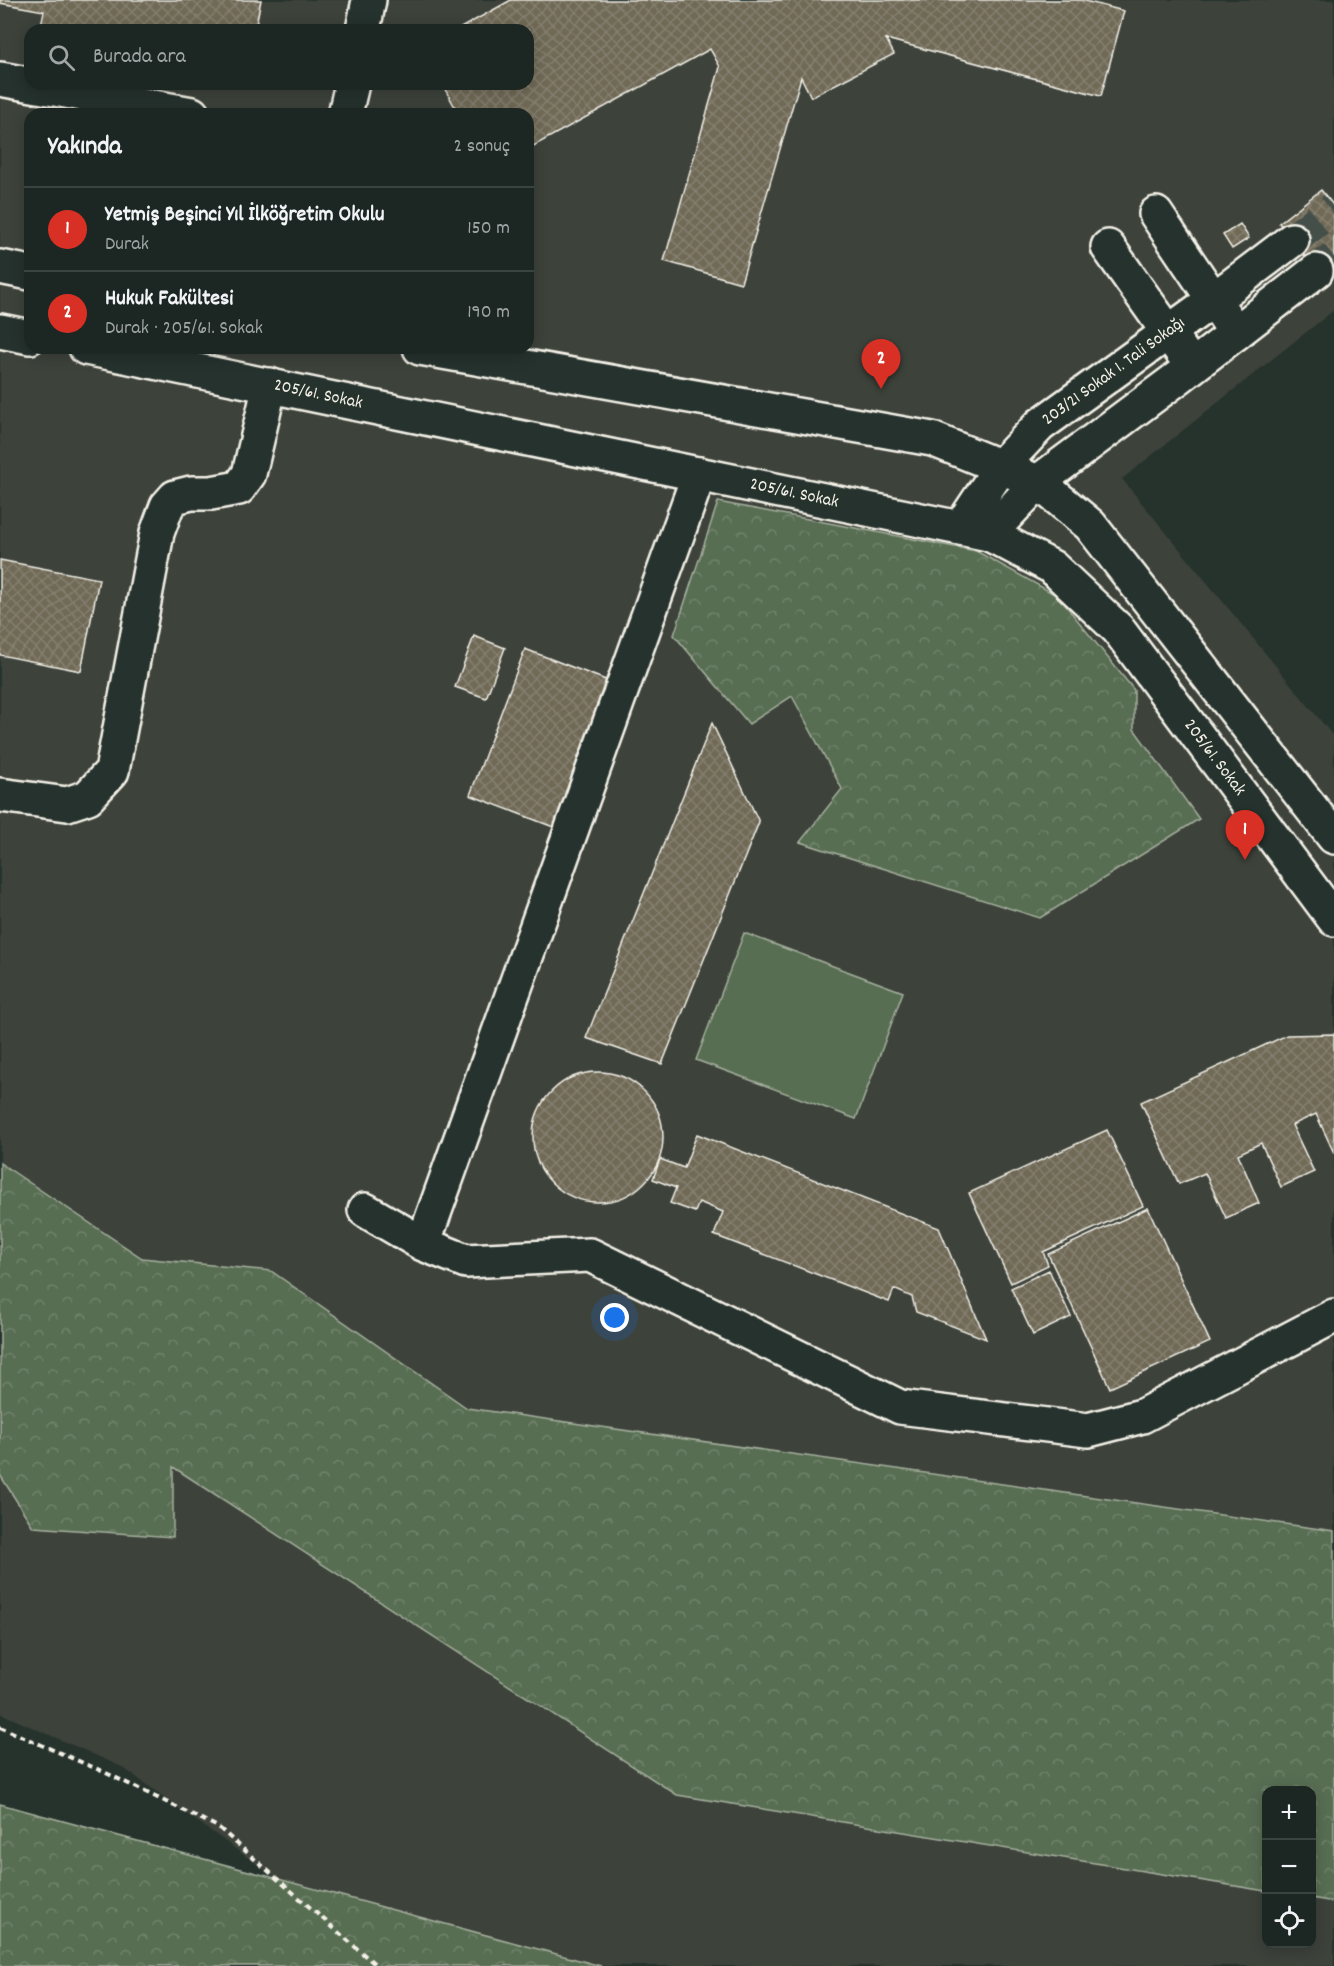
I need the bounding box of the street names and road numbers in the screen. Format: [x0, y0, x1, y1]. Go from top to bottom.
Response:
street label: 203/21 Sokak 1. Tali Sokağı [1037, 312, 1191, 432]
street label: 205/61. Sokak [271, 373, 365, 417]
street label: 205/61. Sokak [747, 472, 841, 516]
street label: 205/61. Sokak [1177, 714, 1251, 802]

